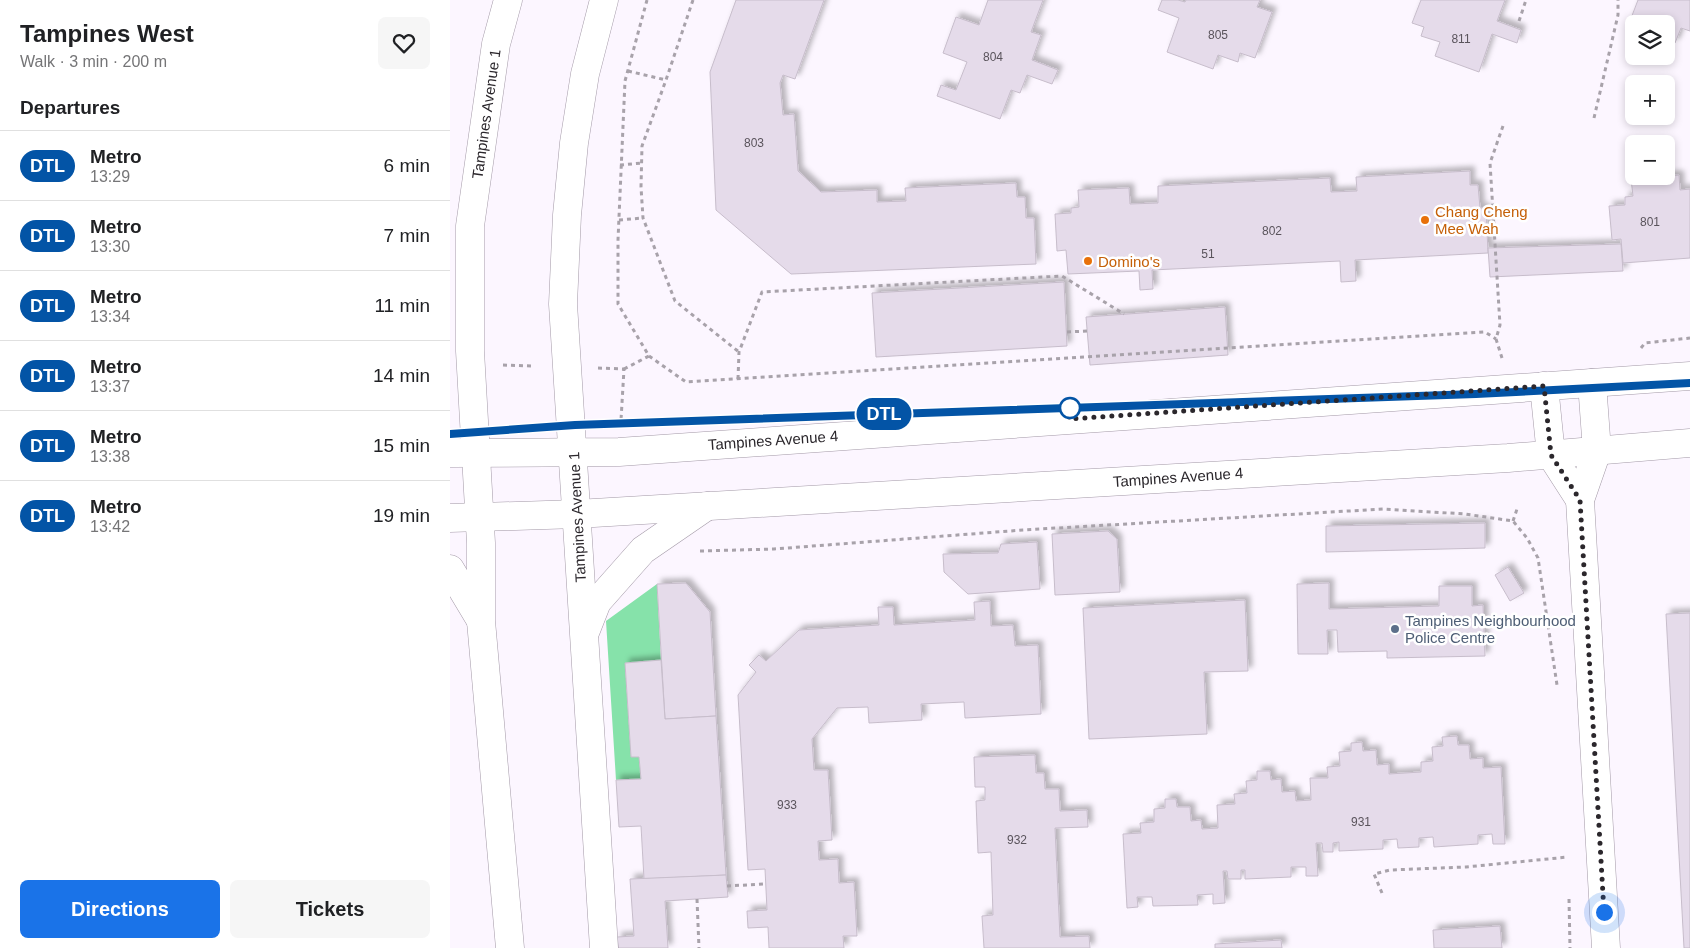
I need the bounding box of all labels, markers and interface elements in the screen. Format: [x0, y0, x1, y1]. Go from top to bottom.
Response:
map controls [1625, 15, 1675, 185]
button: layers [1625, 15, 1675, 65]
button: heart [378, 17, 430, 69]
text: Tampines West [20, 20, 194, 47]
house number: 805 [1208, 28, 1228, 42]
house number: 811 [1451, 32, 1471, 46]
street label: Tampines Avenue 1 [468, 48, 504, 180]
house number: 804 [983, 50, 1003, 64]
text: Walk · 3 min · 200 m [20, 53, 167, 70]
button: + [1625, 75, 1675, 125]
text: Departures [20, 97, 120, 118]
button: − [1625, 135, 1675, 185]
house number: 803 [744, 136, 764, 150]
text: Metro [90, 146, 142, 167]
text: 6 min [384, 155, 430, 176]
text: DTL [30, 156, 65, 176]
text: 13:29 [90, 168, 130, 185]
place label: Chang Cheng Mee Wah [1435, 203, 1528, 237]
marker: Chang Cheng Mee Wah [1419, 214, 1431, 226]
house number: 801 [1640, 215, 1660, 229]
text: Metro [90, 216, 142, 237]
house number: 802 [1262, 224, 1282, 238]
text: 7 min [384, 225, 430, 246]
text: DTL [30, 226, 65, 246]
text: 13:30 [90, 238, 130, 255]
house number: 51 [1201, 247, 1215, 261]
place label: Domino's [1098, 253, 1160, 270]
marker: Domino's [1082, 255, 1094, 267]
text: Metro [90, 286, 142, 307]
text: 11 min [374, 295, 430, 316]
text: DTL [30, 296, 65, 316]
text: 13:34 [90, 308, 130, 325]
text: Metro [90, 356, 142, 377]
text: 14 min [373, 365, 430, 386]
text: DTL [30, 366, 65, 386]
text: 13:37 [90, 378, 130, 395]
unlabelled marker [1059, 397, 1081, 419]
line badge: DTL [855, 398, 913, 430]
text: DTL [867, 404, 902, 424]
text: Metro [90, 426, 142, 447]
street label: Tampines Avenue 4 [707, 427, 839, 453]
text: 15 min [373, 435, 430, 456]
text: DTL [30, 436, 65, 456]
text: 13:38 [90, 448, 130, 465]
street label: Tampines Avenue 1 [565, 451, 589, 583]
street label: Tampines Avenue 4 [1112, 464, 1244, 490]
text: Metro [90, 496, 142, 517]
text: 19 min [373, 505, 430, 526]
text: DTL [30, 506, 65, 526]
text: 13:42 [90, 518, 130, 535]
place label: Tampines Neighbourhood Police Centre [1405, 612, 1576, 646]
marker: Tampines Neighbourhood Police Centre [1389, 623, 1401, 635]
house number: 933 [777, 798, 797, 812]
house number: 931 [1351, 815, 1371, 829]
house number: 932 [1007, 833, 1027, 847]
button: Directions [20, 880, 220, 938]
button: Tickets [230, 880, 430, 938]
your location [1592, 900, 1617, 925]

